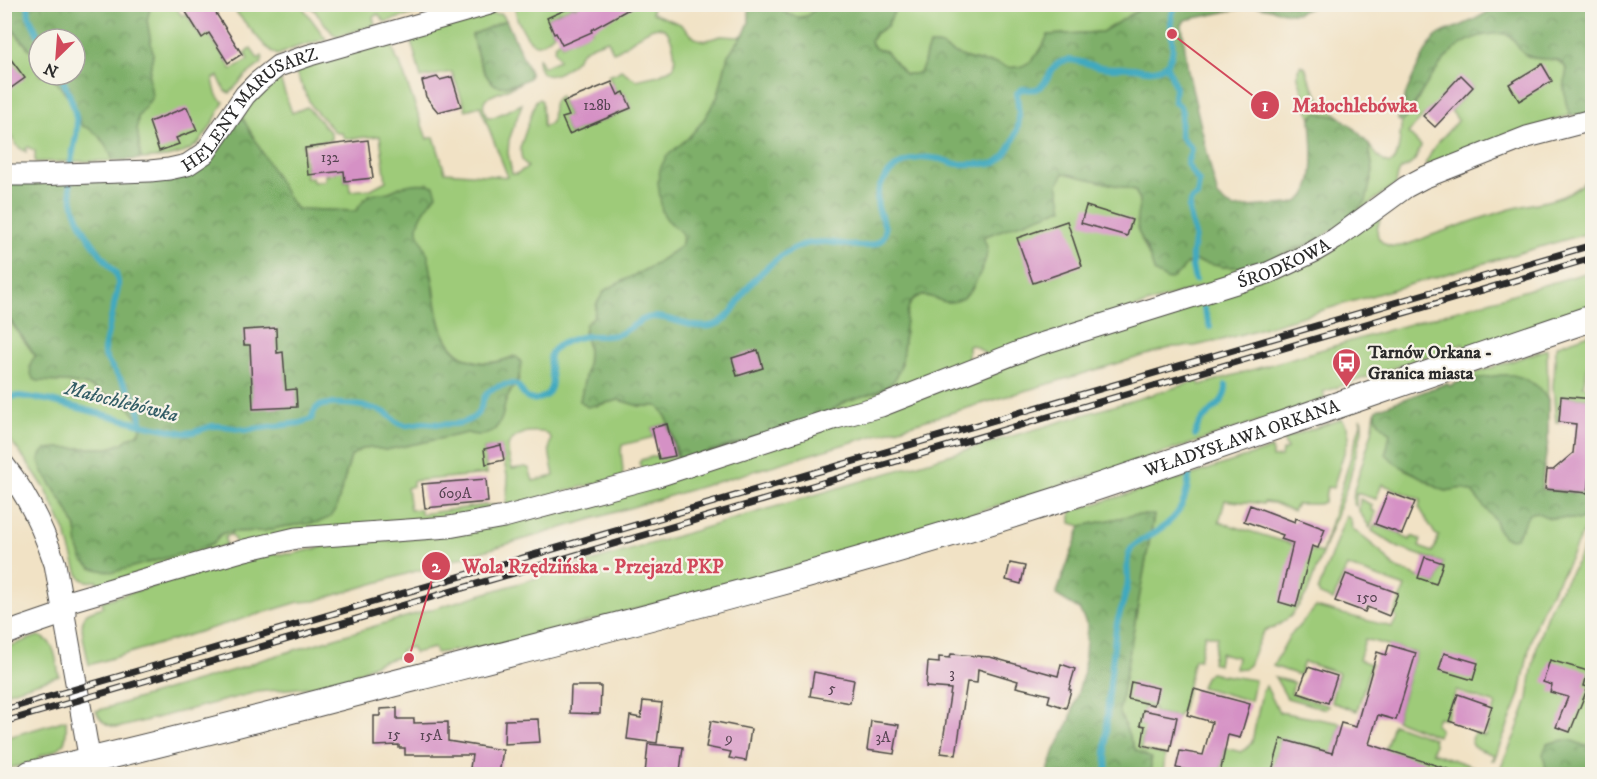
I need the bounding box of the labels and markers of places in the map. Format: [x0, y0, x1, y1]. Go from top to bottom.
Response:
callout: Małochlebówka [1250, 86, 1430, 124]
place label: Tarnów Orkana - Granica miasta [1367, 342, 1492, 385]
bus stop icon: Tarnów Orkana - Granica miasta [1331, 346, 1363, 388]
callout: Wola Rzędzińska - Przejazd PKP [421, 547, 736, 585]

